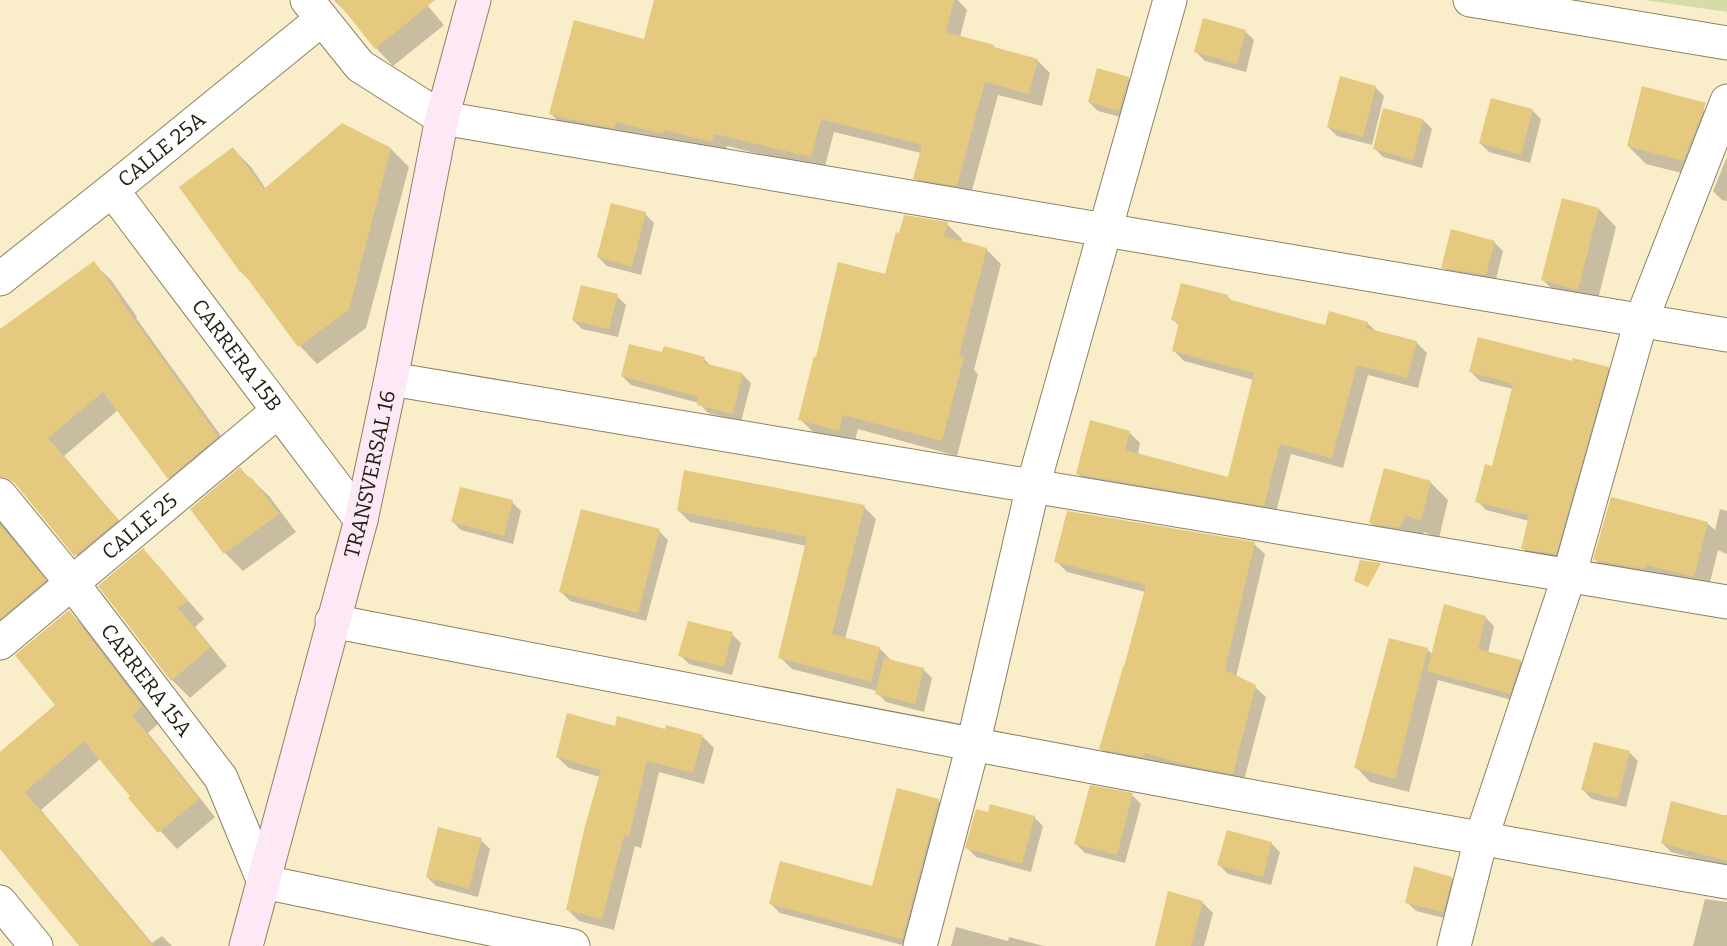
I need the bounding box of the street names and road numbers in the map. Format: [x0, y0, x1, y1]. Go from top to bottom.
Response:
street label: CALLE 25A [113, 106, 211, 193]
street label: CARRERA 15B [186, 294, 287, 416]
street label: TRANSVERSAL 16 [338, 388, 401, 561]
street label: CALLE 25 [97, 488, 183, 565]
street label: CARRERA 15A [95, 619, 198, 742]

